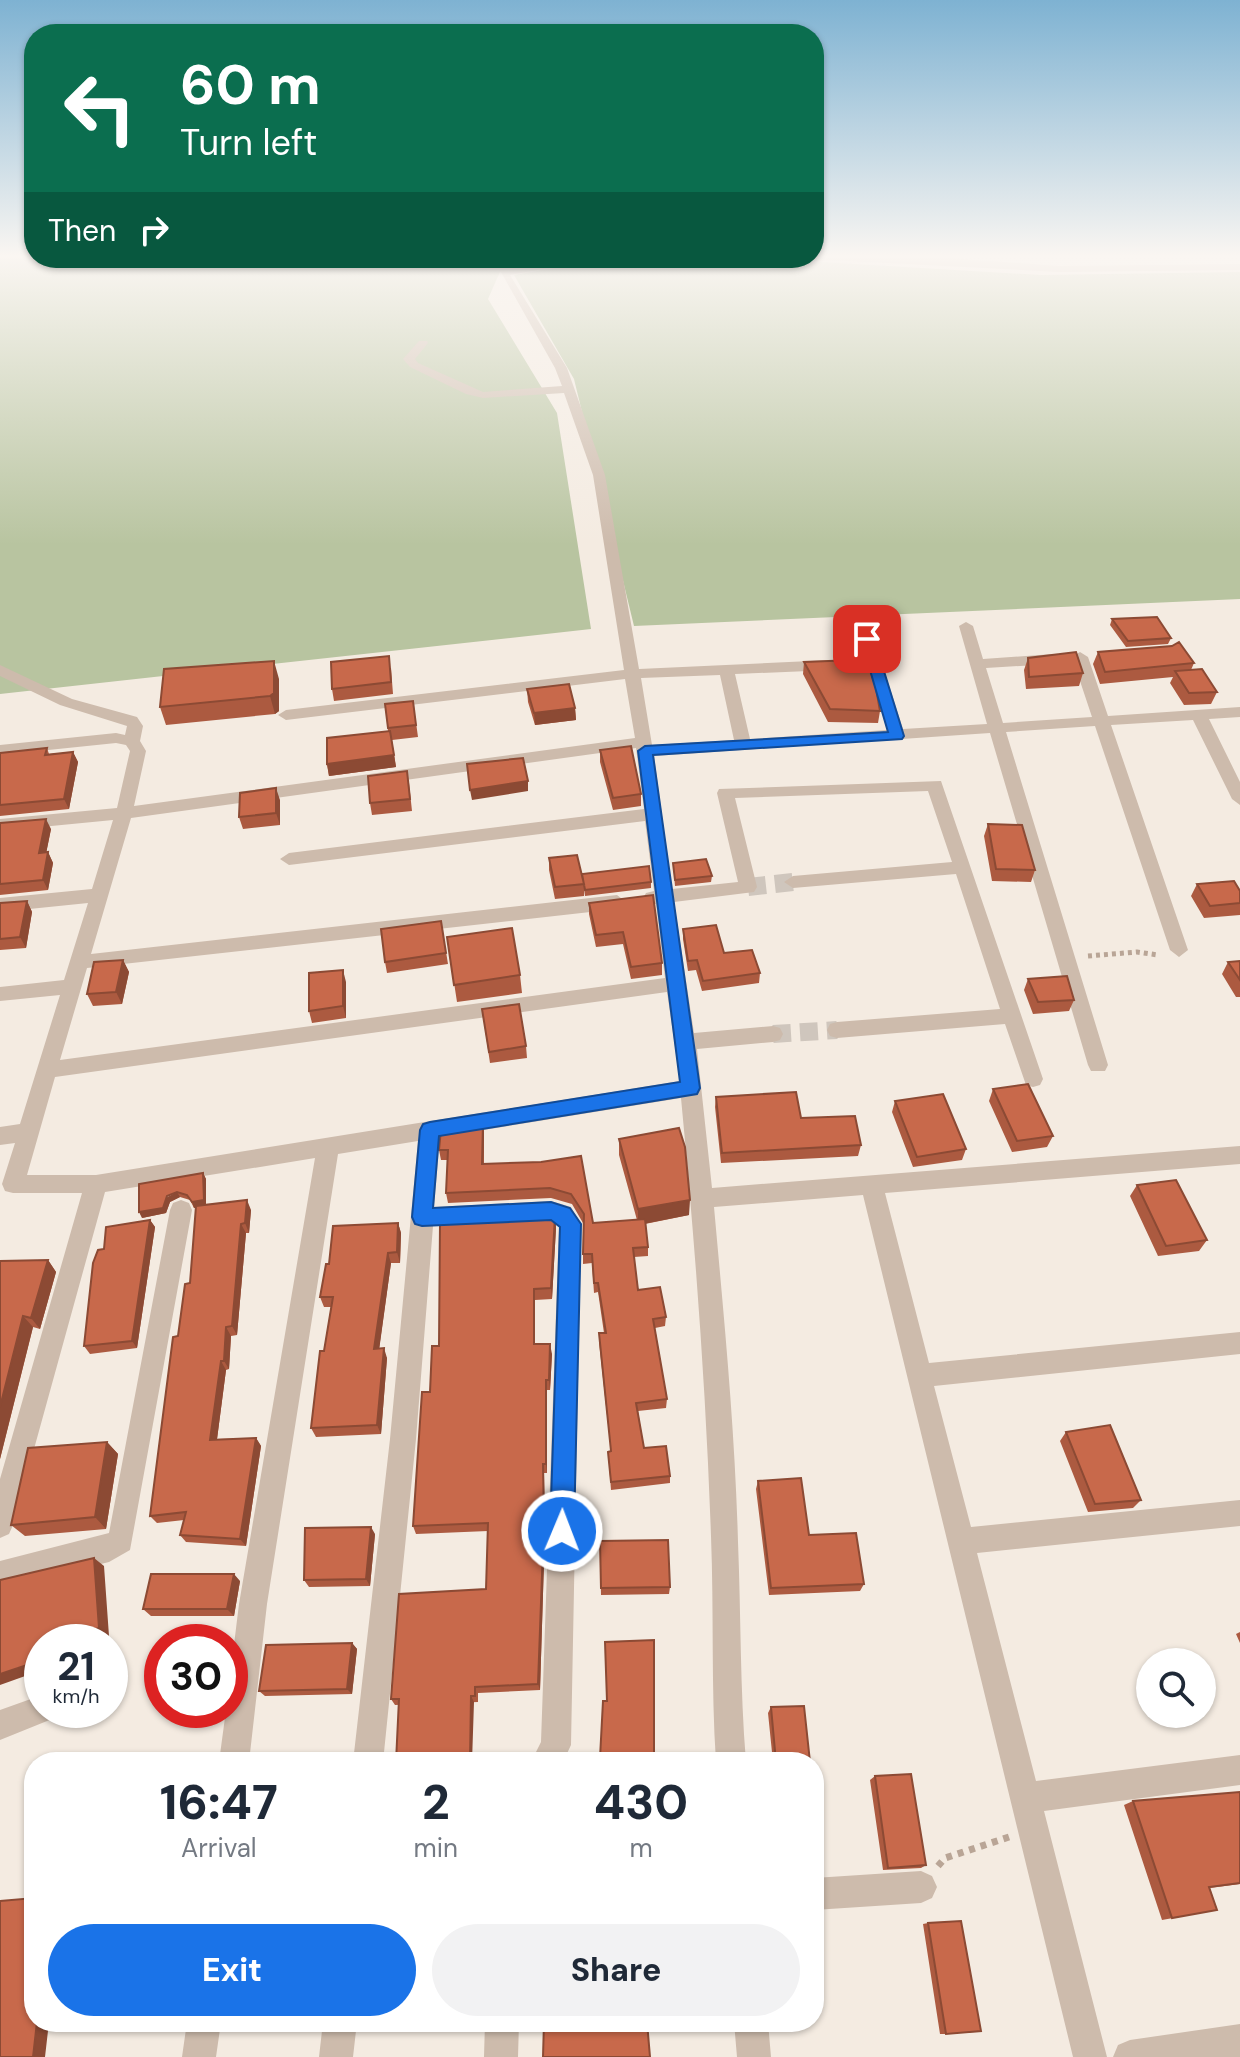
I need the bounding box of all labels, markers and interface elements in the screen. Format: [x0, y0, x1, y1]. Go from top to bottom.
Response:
text: 60 m [180, 48, 321, 121]
icon: left [48, 56, 152, 160]
text: Turn left [180, 119, 317, 166]
icon: right [132, 208, 176, 252]
text: Then [48, 211, 116, 250]
pin [833, 605, 901, 673]
icon: arrive [845, 617, 889, 661]
position arrow [520, 1489, 604, 1573]
speed limit sign: 30 [144, 1624, 248, 1728]
text: 21 [57, 1640, 95, 1692]
map controls [1136, 1648, 1216, 1728]
button: search [1136, 1648, 1216, 1728]
text: km/h [52, 1683, 100, 1709]
text: 16:47 [160, 1771, 278, 1834]
text: 2 [422, 1771, 450, 1834]
text: 430 [594, 1771, 688, 1834]
text: Arrival [181, 1831, 257, 1865]
text: min [414, 1831, 458, 1865]
text: m [629, 1831, 653, 1865]
button: Exit [48, 1924, 416, 2016]
button: Share [432, 1924, 800, 2016]

